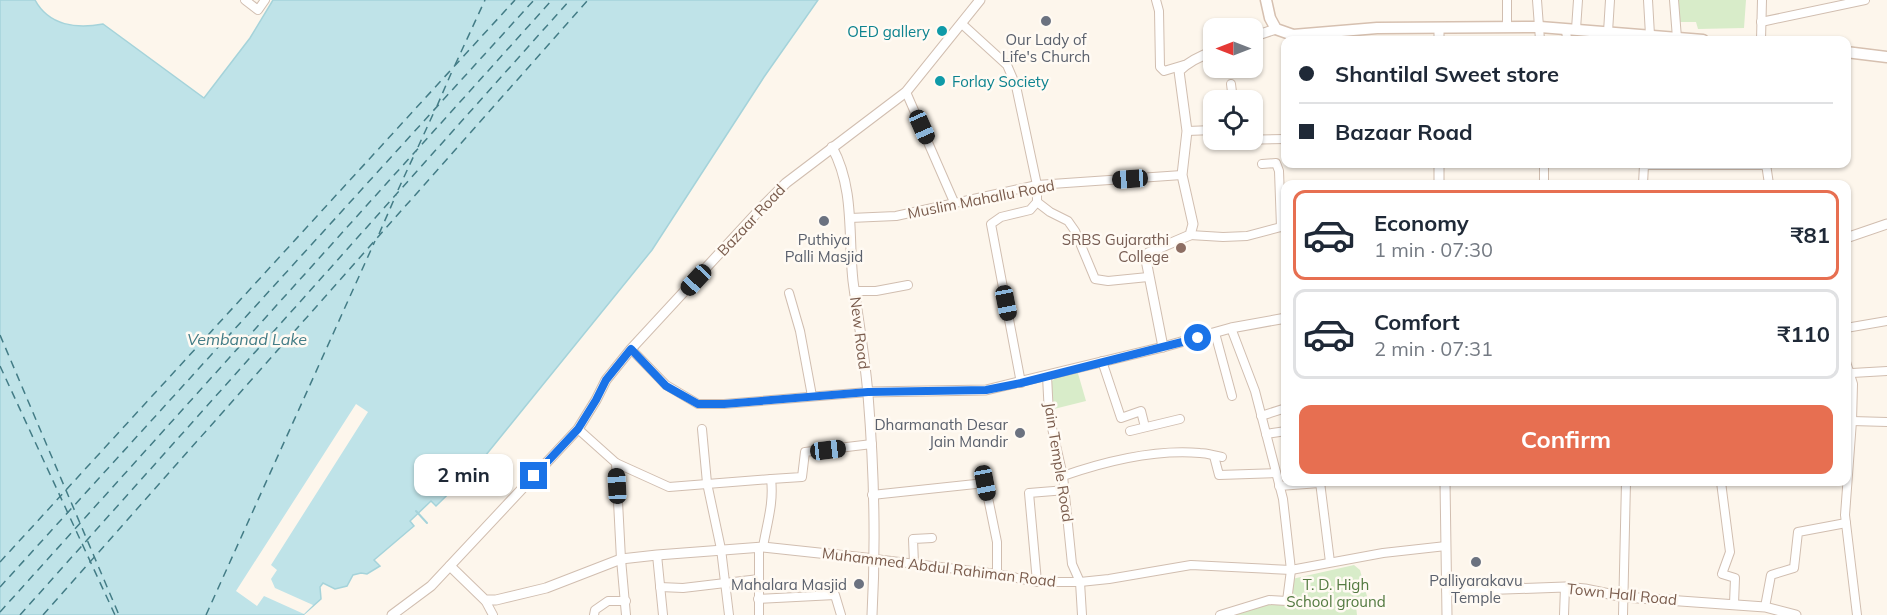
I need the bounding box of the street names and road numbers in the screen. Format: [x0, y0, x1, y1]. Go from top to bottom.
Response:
street label: Muslim Mahallu Road [906, 175, 1056, 223]
street label: Bazaar Road [713, 180, 789, 260]
street label: New Road [846, 296, 874, 370]
street label: Jain Temple Road [1040, 401, 1078, 523]
street label: Muhammed Abdul Rahiman Road [821, 543, 1057, 591]
street label: Town Hall Road [1566, 579, 1678, 609]

